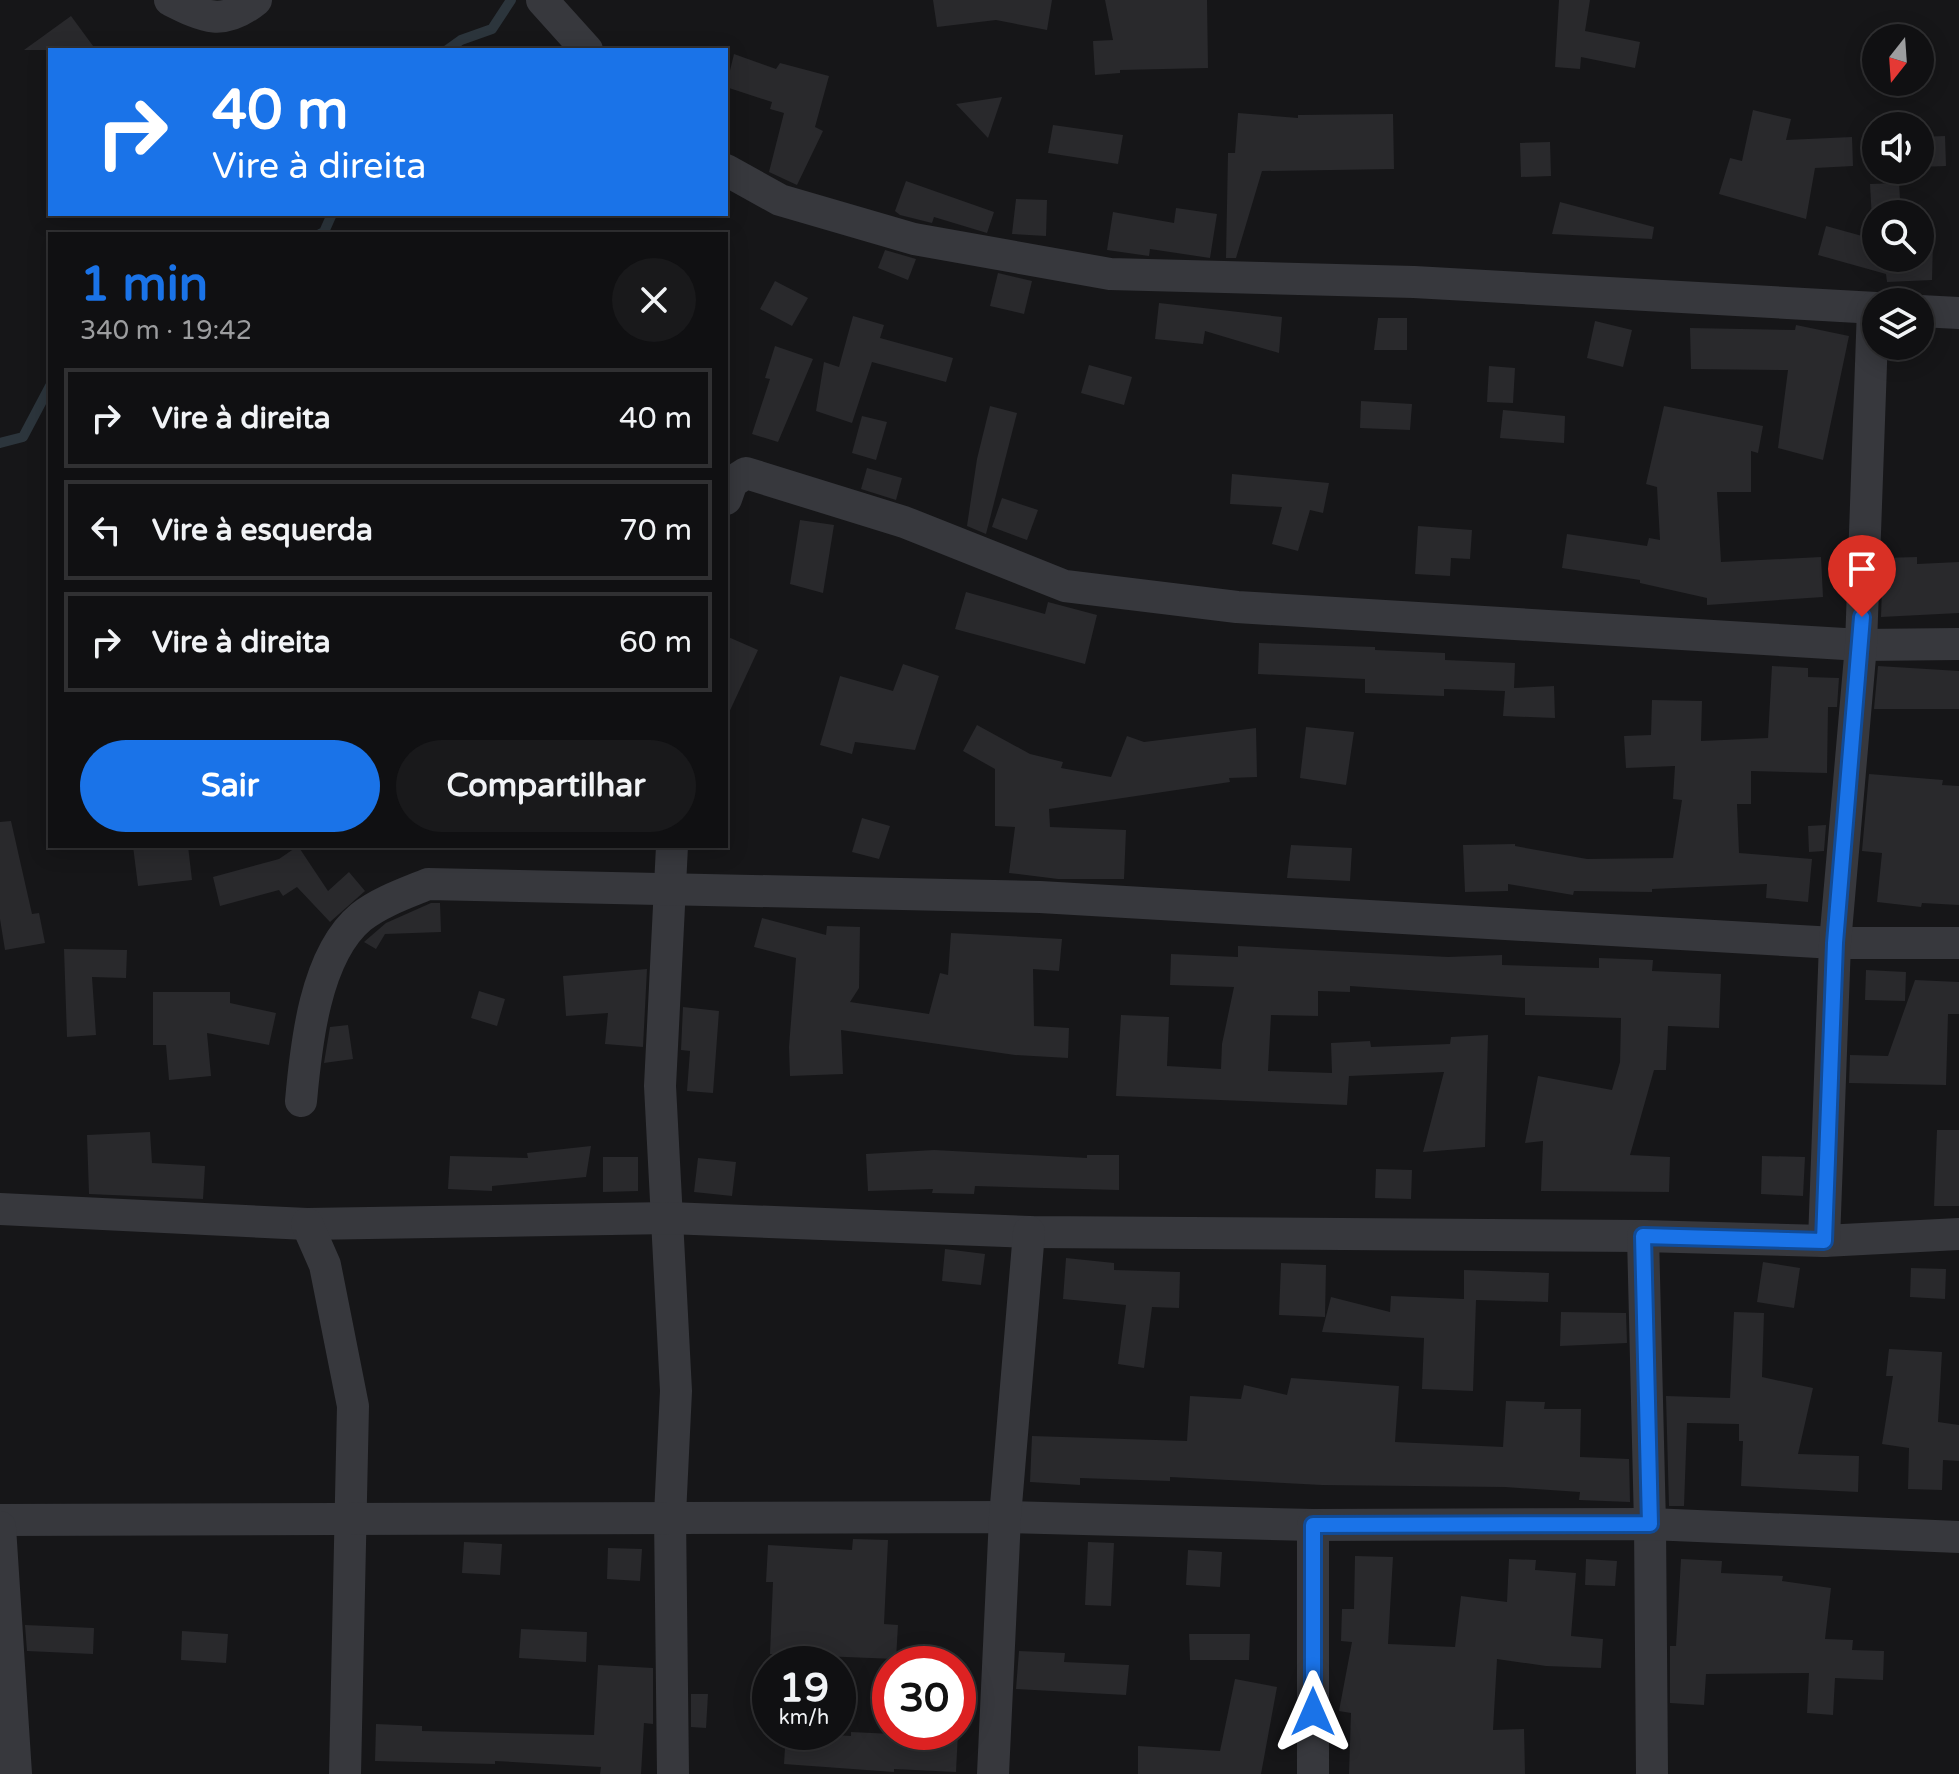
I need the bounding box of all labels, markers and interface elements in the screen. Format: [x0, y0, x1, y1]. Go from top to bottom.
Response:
north arrow [1862, 24, 1934, 96]
map controls [1862, 24, 1934, 360]
text: 40 m [212, 77, 348, 144]
icon: right [80, 80, 184, 184]
button: sound [1862, 112, 1934, 184]
text: Vire à direita [212, 145, 426, 188]
button: search [1862, 200, 1934, 272]
text: 1 min [80, 256, 208, 314]
button: close [612, 258, 696, 342]
button: layers [1862, 288, 1934, 360]
text: 340 m · 19:42 [80, 315, 252, 346]
icon: right [84, 396, 128, 440]
text: Vire à direita [152, 400, 331, 437]
text: 40 m [619, 400, 692, 437]
icon: left [84, 508, 128, 552]
text: Vire à esquerda [152, 512, 373, 549]
text: 70 m [619, 512, 692, 549]
pin [1828, 535, 1896, 617]
icon: arrive [1840, 547, 1884, 591]
icon: right [84, 620, 128, 664]
text: Vire à direita [152, 624, 331, 661]
text: 60 m [619, 624, 692, 661]
button: Sair [80, 740, 380, 832]
button: Compartilhar [396, 740, 696, 832]
speed limit sign: 30 [872, 1646, 976, 1750]
text: 19 [779, 1664, 829, 1712]
position arrow [1271, 1670, 1355, 1754]
text: km/h [779, 1706, 829, 1730]

